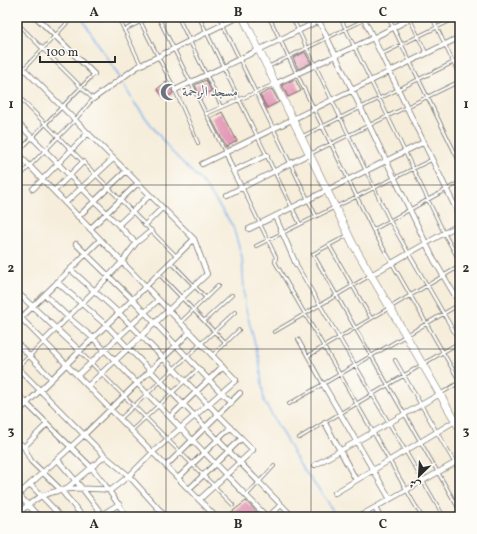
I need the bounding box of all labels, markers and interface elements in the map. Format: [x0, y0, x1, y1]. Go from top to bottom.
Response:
text: A [89, 4, 99, 22]
text: B [234, 4, 243, 22]
text: C [379, 4, 387, 22]
scale bar [40, 38, 115, 64]
text: 100 m [46, 45, 79, 61]
mosque icon: مسجد الرحمة [159, 82, 179, 102]
place label: مسجد الرحمة [182, 83, 238, 102]
text: 1 [8, 96, 14, 114]
text: 1 [463, 96, 469, 114]
text: 2 [8, 260, 15, 278]
text: 2 [463, 260, 470, 278]
text: 3 [8, 423, 15, 441]
text: 3 [463, 423, 470, 441]
north arrow [399, 456, 439, 496]
text: ش [407, 475, 424, 493]
text: A [89, 516, 99, 534]
text: B [234, 516, 243, 534]
text: C [379, 516, 387, 534]

